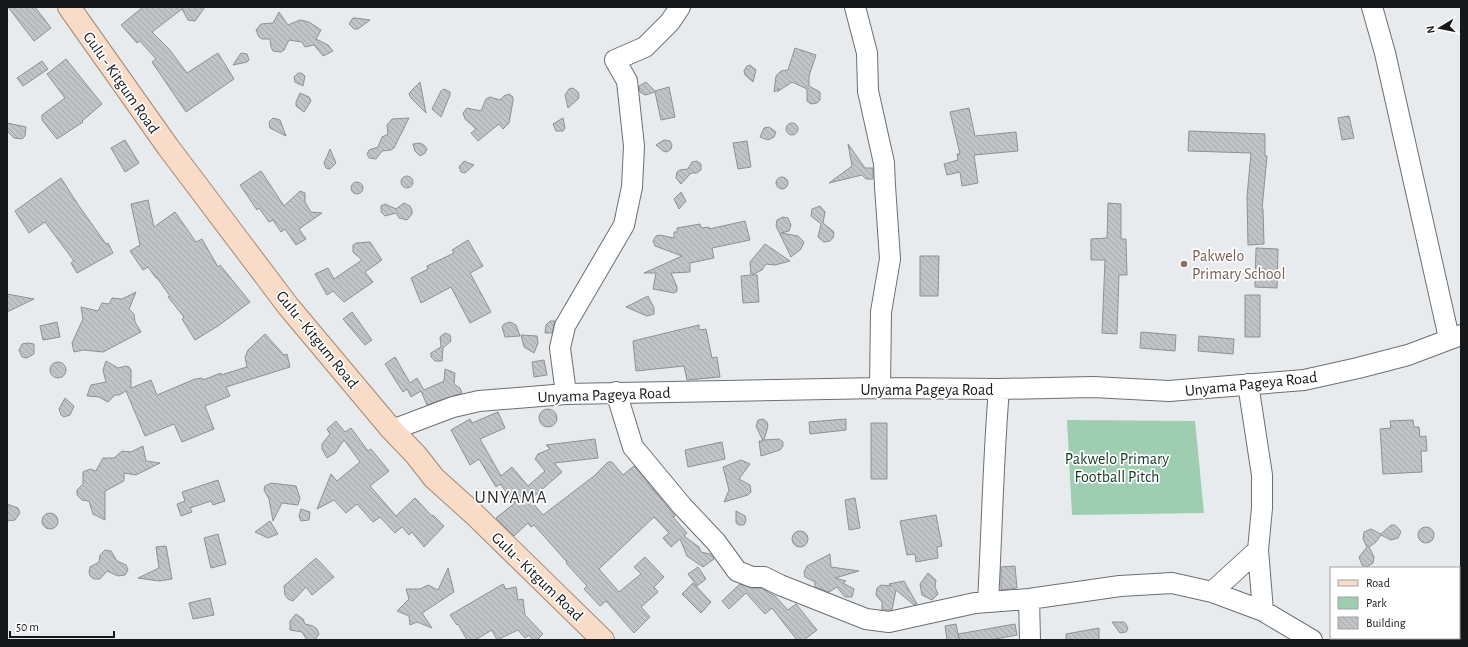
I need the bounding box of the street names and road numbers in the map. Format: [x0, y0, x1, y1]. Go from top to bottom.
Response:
street label: Gulu - Kitgum Road [80, 29, 162, 136]
street label: Gulu - Kitgum Road [273, 288, 361, 391]
street label: Unyama Pageya Road [1184, 369, 1318, 400]
street label: Unyama Pageya Road [860, 382, 994, 399]
street label: Unyama Pageya Road [537, 385, 671, 406]
street label: Gulu - Kitgum Road [489, 529, 586, 624]

